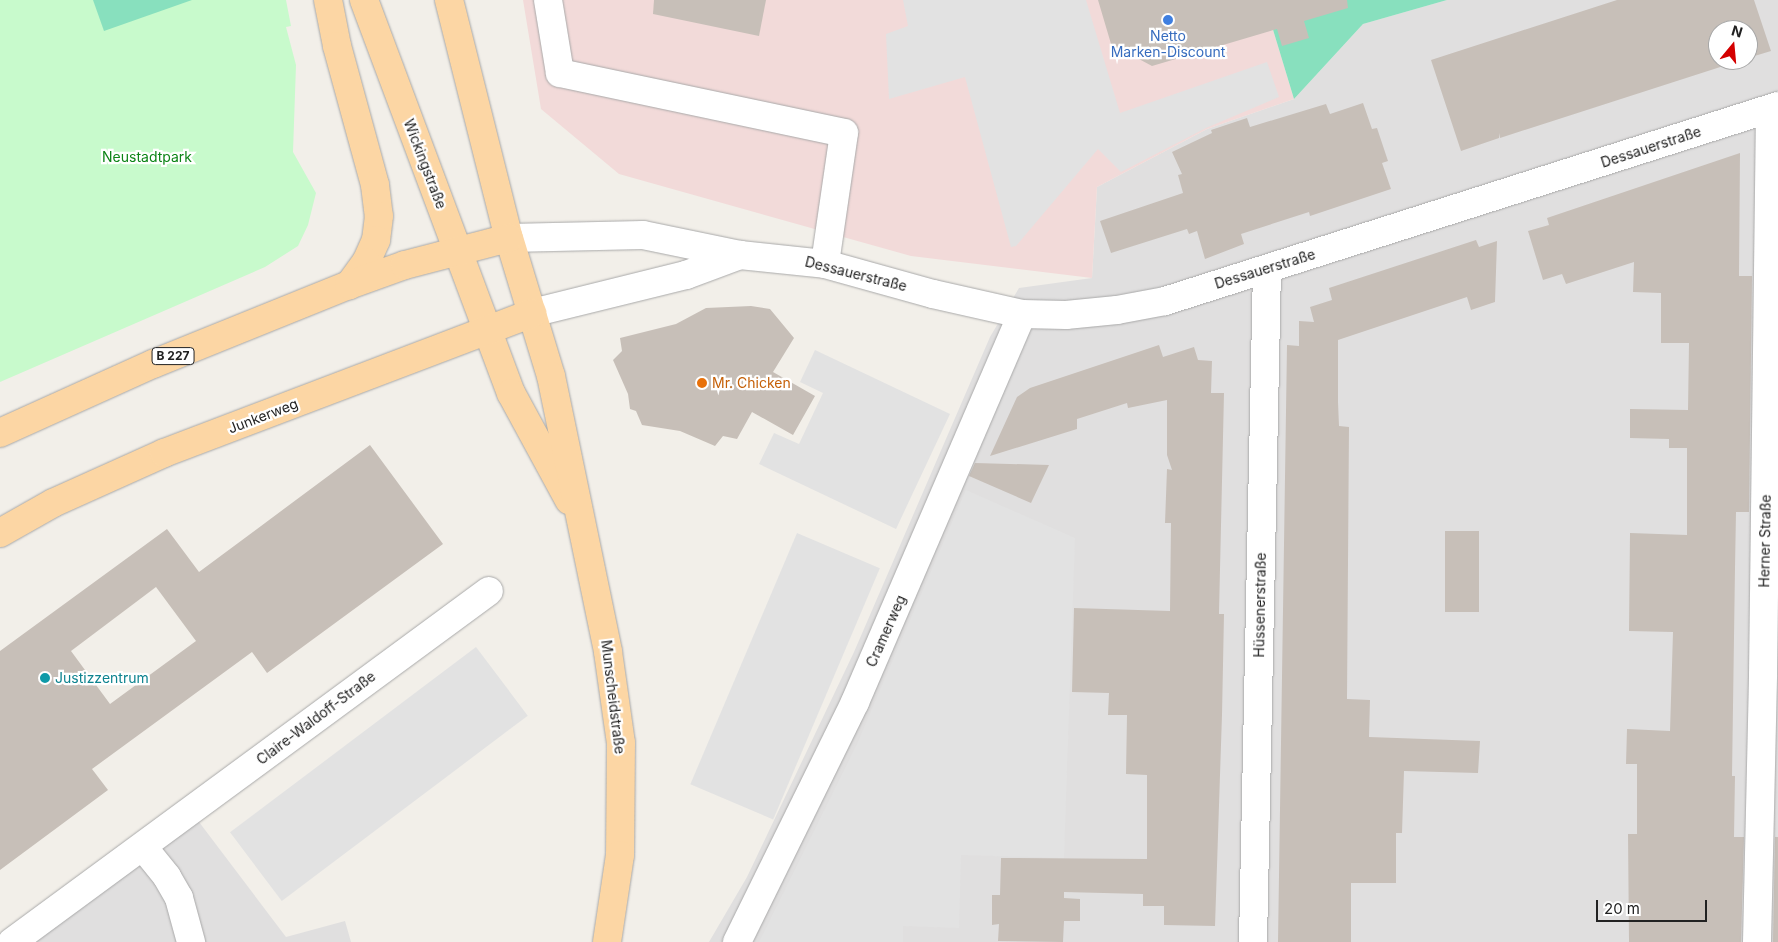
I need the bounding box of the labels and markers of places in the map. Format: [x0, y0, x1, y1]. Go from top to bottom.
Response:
marker: Netto Marken-Discount [1162, 14, 1174, 26]
place label: Netto Marken-Discount [1111, 28, 1225, 60]
place label: Mr. Chicken [712, 375, 791, 391]
marker: Mr. Chicken [696, 377, 708, 389]
place label: Justizzentrum [55, 670, 149, 686]
marker: Justizzentrum [39, 672, 51, 684]

